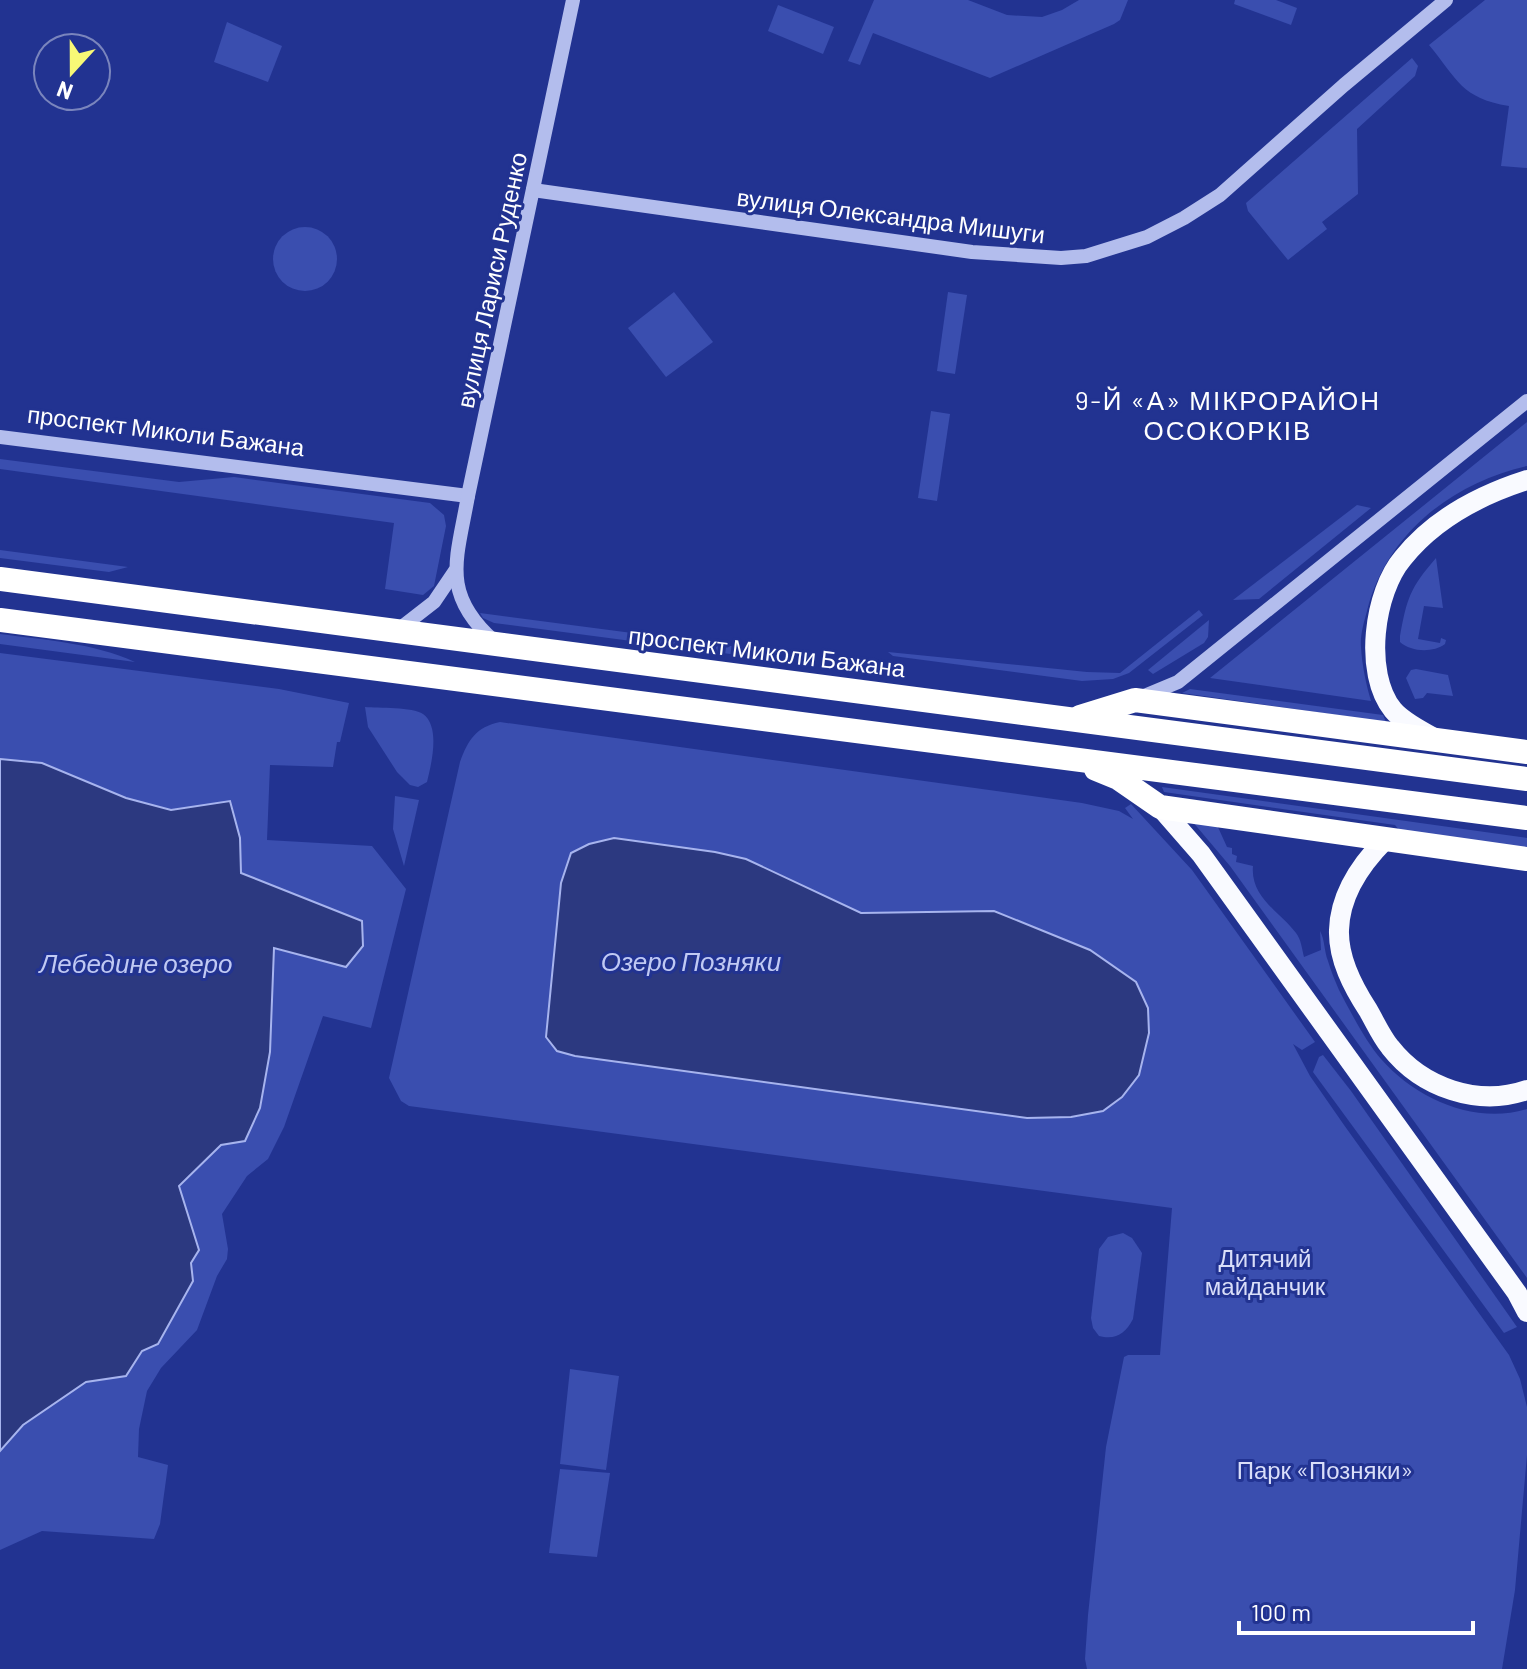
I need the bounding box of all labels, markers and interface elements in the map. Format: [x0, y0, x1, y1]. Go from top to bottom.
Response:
north arrow [32, 32, 112, 112]
text: N [53, 77, 76, 106]
street label: вулиця Лариси Руденко [450, 150, 532, 410]
street label: вулиця Олександра Мишуги [735, 182, 1047, 248]
district label: 9-Й «А» МІКРОРАЙОН ОСОКОРКІВ [1075, 384, 1381, 445]
street label: проспект Миколи Бажана [26, 399, 307, 461]
street label: проспект Миколи Бажана [627, 620, 908, 682]
water label: Озеро Позняки [601, 945, 781, 976]
water label: Лебедине озеро [37, 947, 233, 978]
park label: Дитячий майданчик [1205, 1243, 1326, 1300]
park label: Парк «Позняки» [1237, 1455, 1413, 1484]
scale bar [1239, 1585, 1473, 1635]
text: 100 m [1251, 1597, 1311, 1626]

